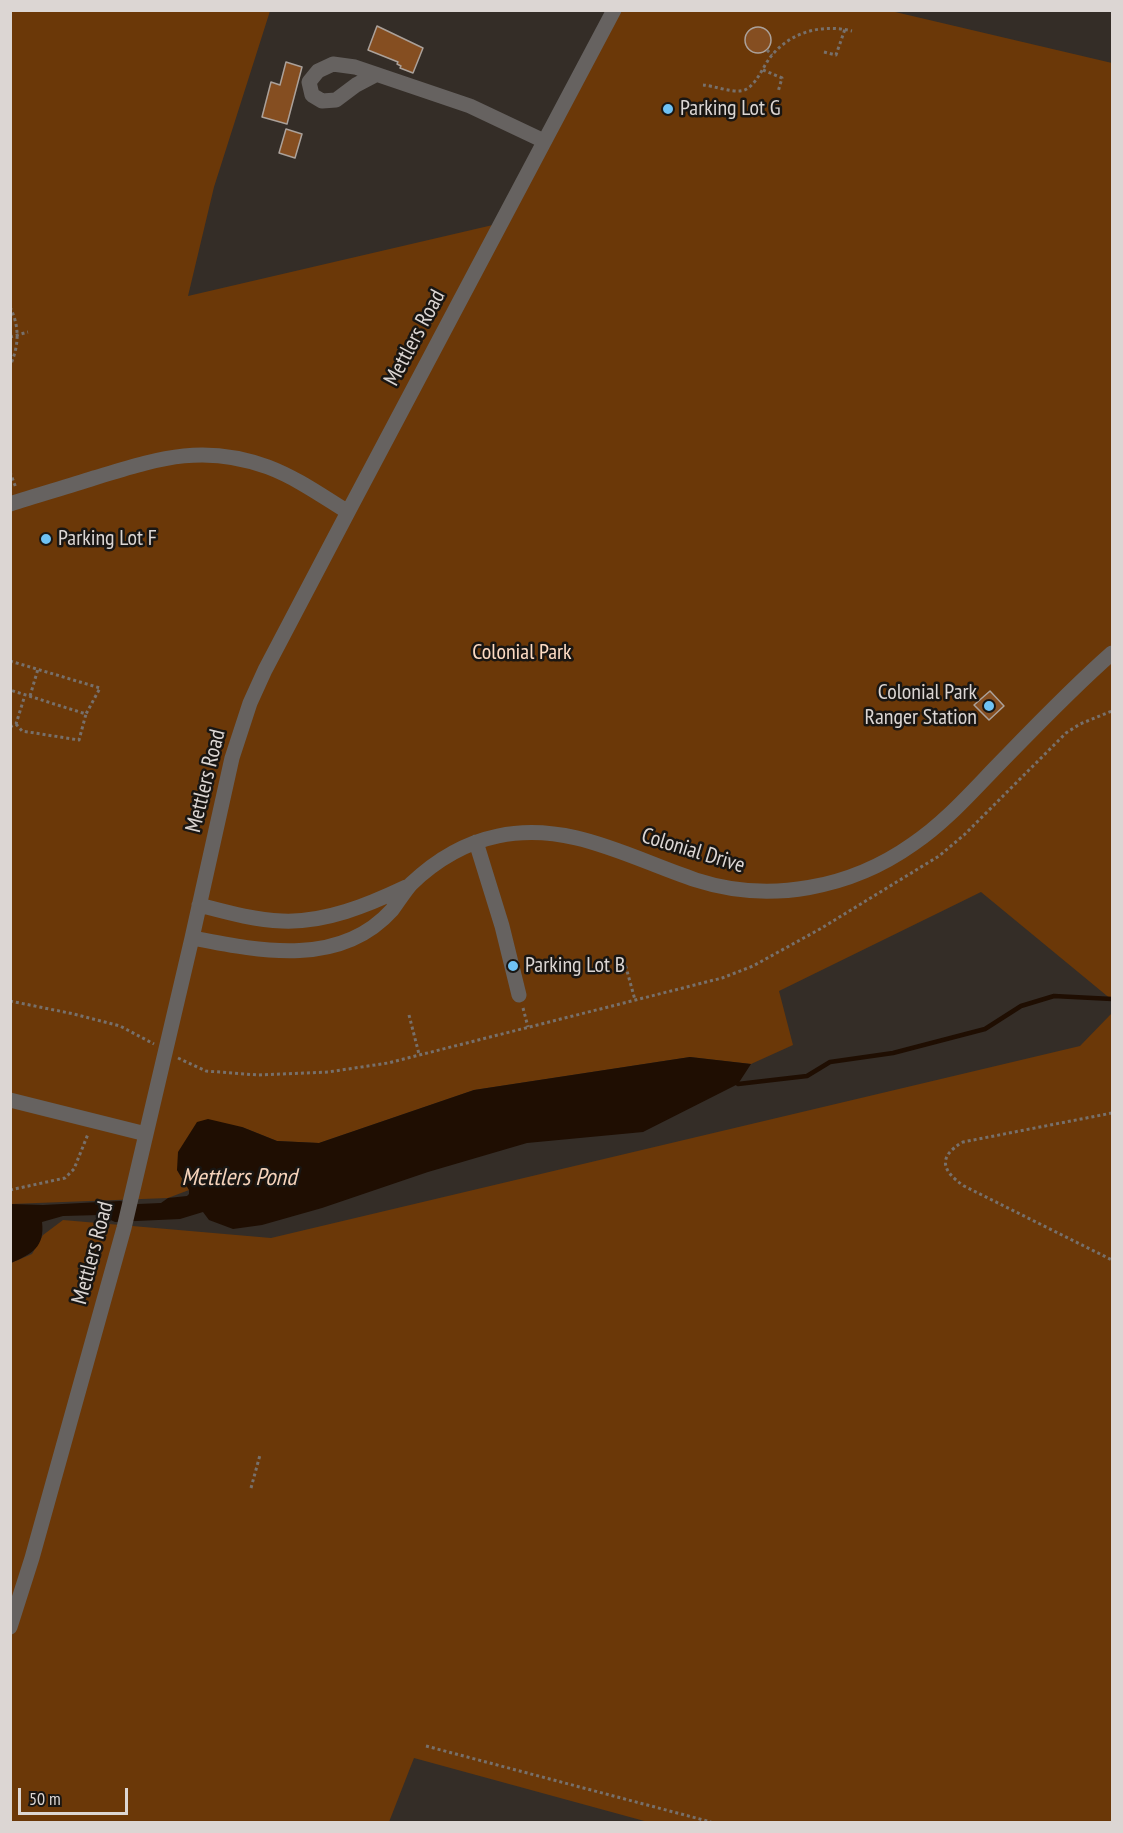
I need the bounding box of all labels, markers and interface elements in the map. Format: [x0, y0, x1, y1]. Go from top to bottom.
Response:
place label: Parking Lot G [680, 96, 780, 122]
marker: Parking Lot G [661, 102, 675, 116]
street label: Mettlers Road [379, 285, 451, 391]
place label: Parking Lot F [58, 526, 157, 552]
marker: Parking Lot F [39, 532, 53, 546]
park label: Colonial Park [472, 640, 572, 666]
place label: Colonial Park Ranger Station [864, 680, 977, 732]
marker: Colonial Park Ranger Station [982, 699, 996, 713]
street label: Mettlers Road [180, 727, 232, 835]
street label: Colonial Drive [638, 823, 748, 879]
place label: Parking Lot B [525, 953, 625, 979]
marker: Parking Lot B [506, 959, 520, 973]
water label: Mettlers Pond [181, 1164, 297, 1192]
street label: Mettlers Road [67, 1199, 119, 1307]
scale bar [21, 1776, 130, 1814]
text: 50 m [29, 1787, 61, 1810]

